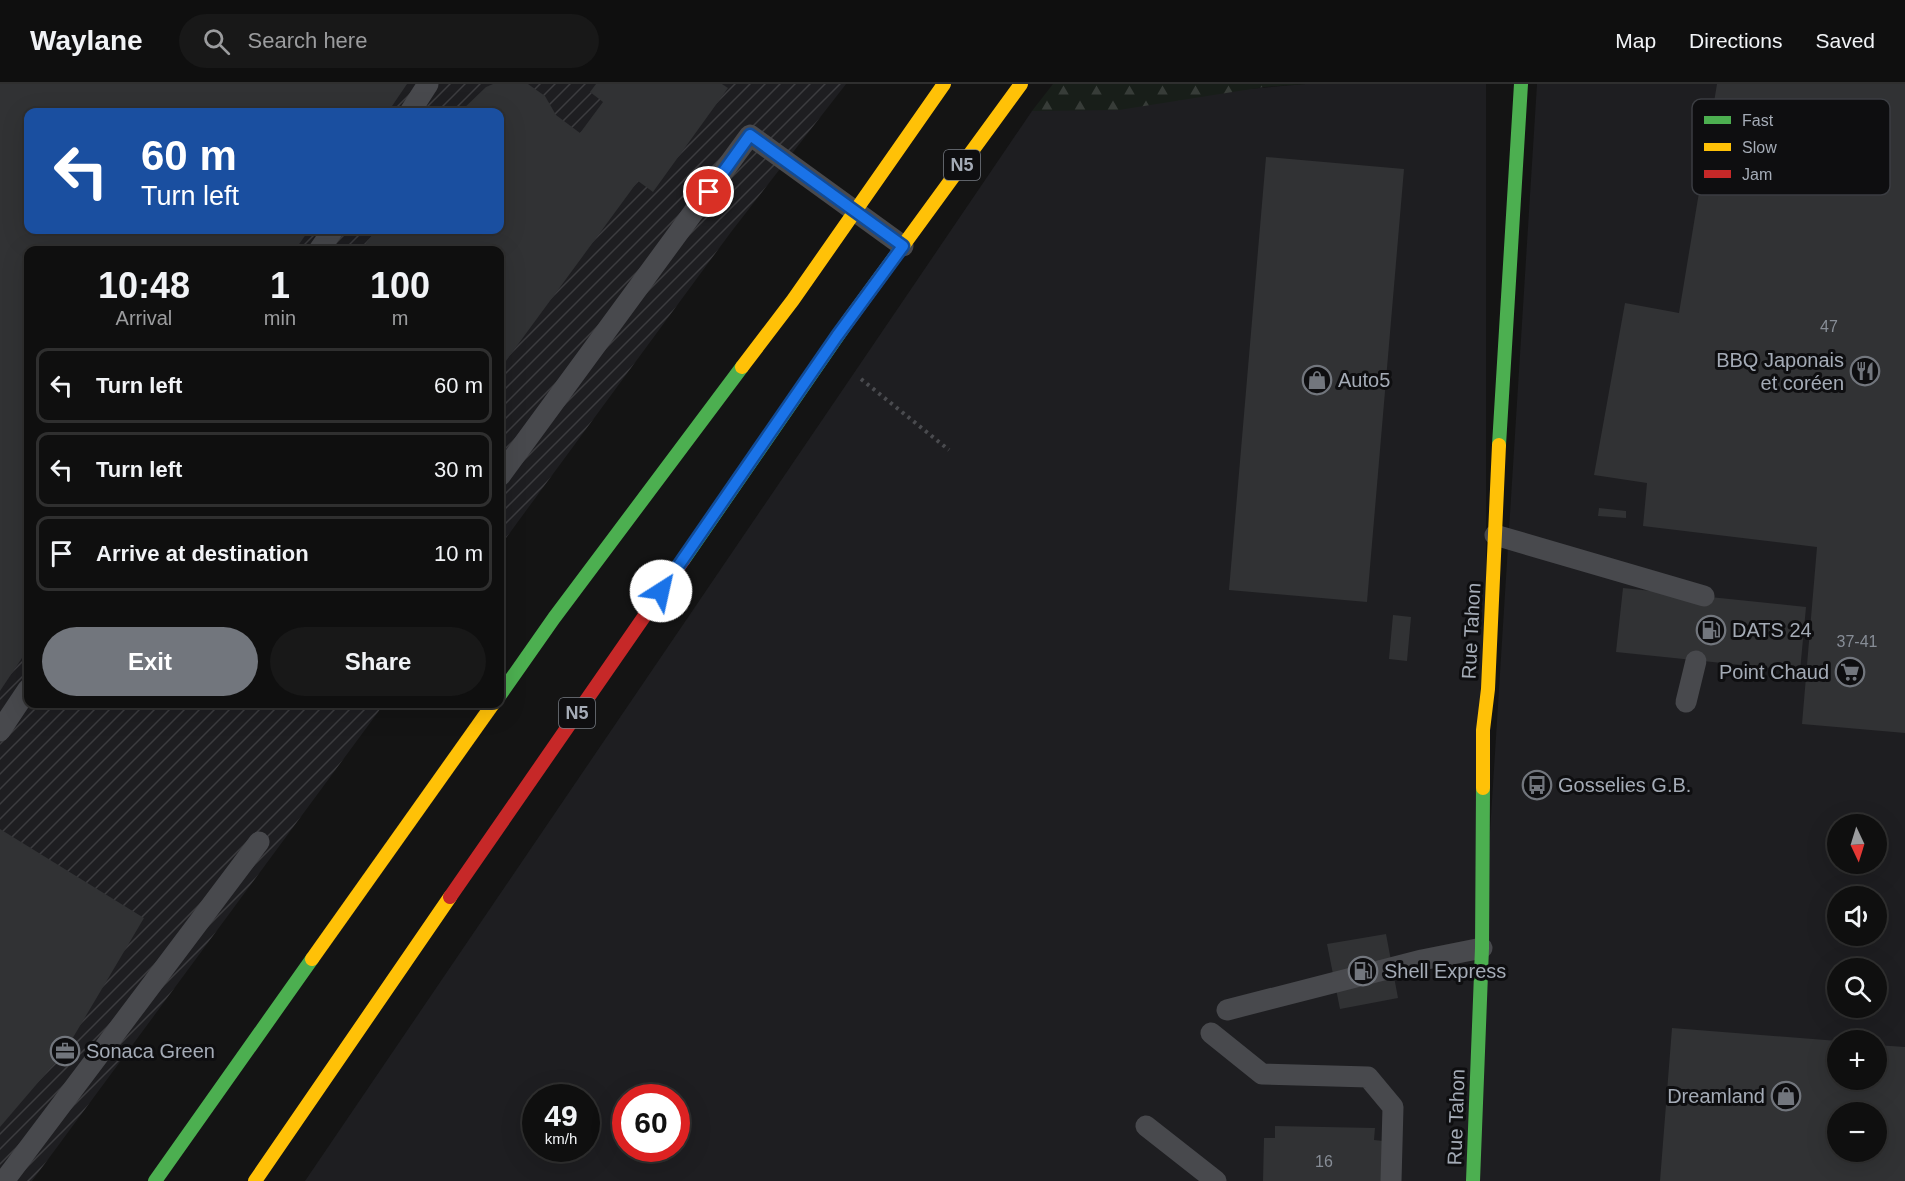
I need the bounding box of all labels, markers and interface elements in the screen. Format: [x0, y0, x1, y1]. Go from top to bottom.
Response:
search box [179, 14, 599, 68]
text: Waylane [30, 25, 143, 56]
icon: search [200, 25, 233, 58]
text: Search here [248, 28, 367, 53]
text: Map [1615, 29, 1656, 52]
text: Directions [1689, 29, 1782, 52]
text: Saved [1815, 29, 1875, 52]
legend [1692, 99, 1890, 195]
text: Fast [1742, 112, 1774, 129]
icon: left [42, 132, 120, 210]
text: 60 m [141, 132, 237, 179]
text: Slow [1742, 139, 1777, 156]
road number: N5 [944, 150, 980, 180]
pin [683, 166, 734, 217]
text: Jam [1742, 166, 1772, 183]
icon: arrive [692, 175, 725, 208]
text: Turn left [141, 181, 239, 211]
text: 10:48 [98, 265, 190, 306]
text: 1 [270, 265, 290, 306]
text: 100 [370, 265, 430, 306]
text: Arrival [116, 307, 172, 329]
text: min [264, 307, 296, 329]
text: m [392, 307, 408, 329]
house number: 47 [1820, 318, 1838, 335]
place label: BBQ Japonais et coréen [1716, 349, 1844, 394]
restaurant icon: BBQ Japonais et coréen [1849, 355, 1881, 387]
shop icon: Auto5 [1301, 364, 1333, 396]
icon: left [45, 369, 78, 402]
place label: Auto5 [1338, 369, 1390, 391]
text: Turn left [96, 373, 182, 398]
text: 60 m [434, 373, 483, 398]
icon: left [45, 453, 78, 486]
text: Turn left [96, 457, 182, 482]
text: 30 m [434, 457, 483, 482]
icon: arrive [45, 537, 78, 570]
text: Arrive at destination [96, 541, 309, 566]
text: 10 m [434, 541, 483, 566]
position arrow [629, 559, 693, 623]
street label: Rue Tahon [1457, 582, 1485, 680]
fuel station icon: DATS 24 [1695, 614, 1727, 646]
place label: DATS 24 [1732, 619, 1812, 641]
button: Exit [42, 627, 258, 696]
button: Share [270, 627, 486, 696]
house number: 37-41 [1837, 633, 1878, 650]
supermarket icon: Point Chaud [1834, 656, 1866, 688]
place label: Point Chaud [1719, 661, 1829, 683]
road number: N5 [559, 698, 595, 728]
bus stop icon: Gosselies G.B. [1521, 769, 1553, 801]
place label: Gosselies G.B. [1558, 774, 1691, 796]
north arrow [1827, 814, 1887, 874]
map controls [1827, 814, 1887, 1162]
button: sound [1827, 886, 1887, 946]
fuel station icon: Shell Express [1347, 955, 1379, 987]
button: search [1827, 958, 1887, 1018]
place label: Shell Express [1384, 960, 1506, 982]
button: + [1827, 1030, 1887, 1090]
office icon: Sonaca Green [49, 1035, 81, 1067]
place label: Sonaca Green [86, 1040, 215, 1062]
street label: Rue Tahon [1443, 1068, 1469, 1166]
shop icon: Dreamland [1770, 1080, 1802, 1112]
speed limit sign: 60 [612, 1084, 690, 1162]
place label: Dreamland [1667, 1085, 1765, 1107]
text: 49 [544, 1099, 578, 1132]
button: − [1827, 1102, 1887, 1162]
text: km/h [545, 1130, 577, 1147]
house number: 16 [1315, 1153, 1333, 1170]

